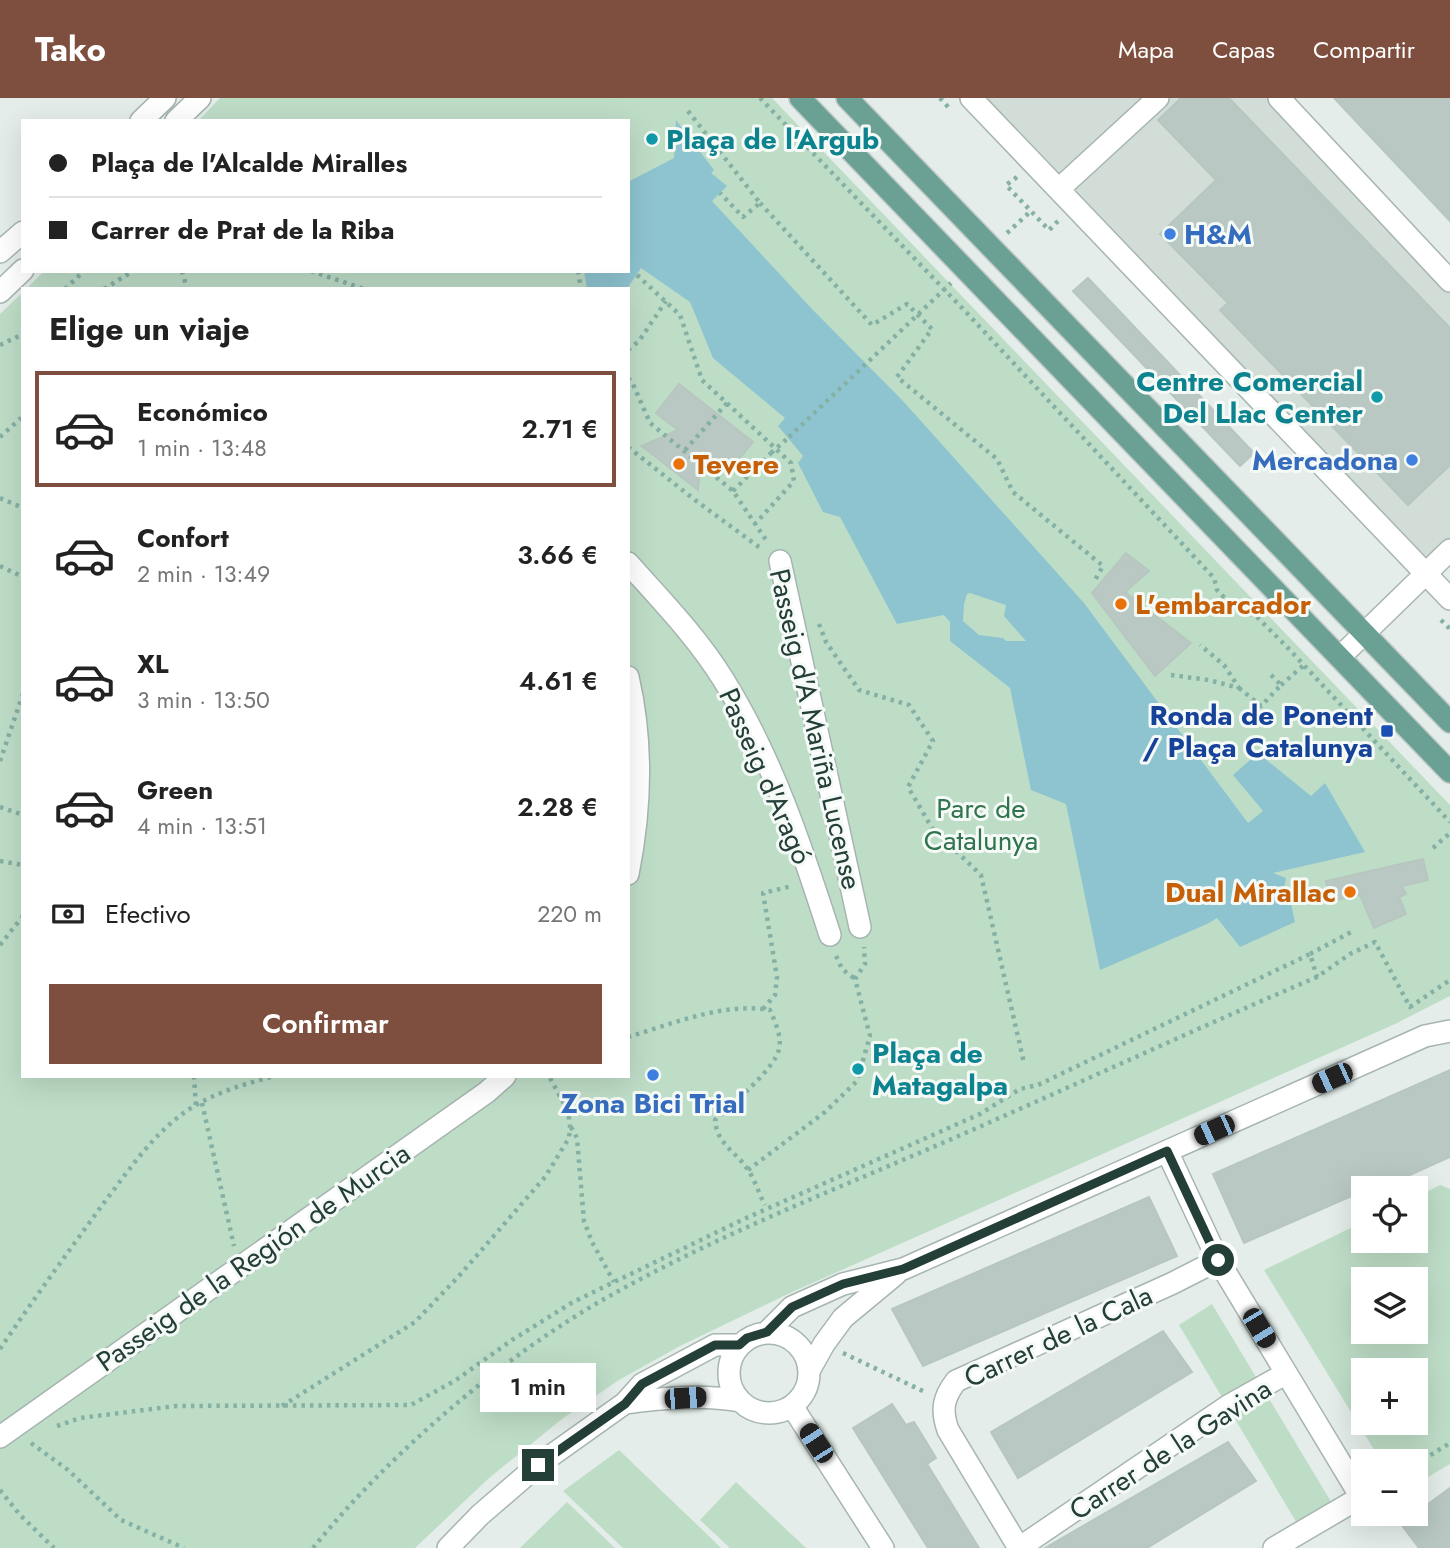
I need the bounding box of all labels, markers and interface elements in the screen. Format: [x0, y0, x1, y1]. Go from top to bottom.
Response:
text: Tako [35, 26, 106, 73]
text: Mapa [1118, 32, 1174, 67]
text: Capas [1212, 32, 1275, 67]
text: Compartir [1313, 32, 1415, 67]
place label: Plaça de l'Argub [666, 119, 879, 160]
marker: Plaça de l'Argub [644, 131, 660, 147]
text: Plaça de l'Alcalde Miralles [91, 144, 407, 182]
text: Carrer de Prat de la Riba [91, 211, 394, 249]
place label: H&M [1184, 214, 1252, 255]
marker: H&M [1162, 226, 1178, 242]
text: Elige un viaje [49, 306, 250, 352]
place label: Centre Comercial Del Llac Center [1136, 361, 1363, 434]
marker: Centre Comercial Del Llac Center [1369, 389, 1385, 405]
text: Económico [137, 393, 268, 431]
icon: car [53, 398, 116, 461]
text: 2.71 € [521, 410, 598, 448]
text: 1 min · 13:48 [137, 431, 267, 465]
place label: Mercadona [1252, 440, 1398, 481]
place label: Tevere [693, 444, 779, 485]
marker: Mercadona [1404, 452, 1420, 468]
marker: Tevere [671, 456, 687, 472]
text: Confort [137, 519, 229, 557]
icon: car [53, 524, 116, 587]
text: 3.66 € [517, 536, 598, 574]
text: 2 min · 13:49 [137, 557, 270, 591]
street label: Passeig d'A Mariña Lucense [759, 565, 872, 893]
place label: L'embarcador [1135, 584, 1312, 625]
marker: L'embarcador [1113, 596, 1129, 612]
text: XL [137, 645, 169, 683]
icon: car [53, 650, 116, 713]
text: 4.61 € [519, 662, 598, 700]
street label: Passeig d'Aragó [708, 681, 823, 871]
text: 3 min · 13:50 [137, 683, 270, 717]
place label: Ronda de Ponent / Plaça Catalunya [1142, 695, 1373, 768]
marker: Ronda de Ponent / Plaça Catalunya [1379, 723, 1395, 739]
text: Green [137, 771, 213, 809]
icon: car [53, 776, 116, 839]
text: 2.28 € [517, 788, 598, 826]
park label: Parc de Catalunya [924, 788, 1038, 861]
text: 4 min · 13:51 [137, 809, 267, 843]
place label: Dual Mirallac [1165, 872, 1336, 913]
marker: Dual Mirallac [1342, 884, 1358, 900]
icon: cash [49, 895, 87, 933]
text: Efectivo [105, 895, 191, 933]
text: 220 m [537, 897, 602, 931]
button: Confirmar [49, 984, 602, 1064]
place label: Plaça de Matagalpa [872, 1033, 1008, 1106]
car [1309, 1060, 1356, 1096]
marker: Plaça de Matagalpa [850, 1061, 866, 1077]
marker: Zona Bici Trial [645, 1067, 661, 1083]
place label: Zona Bici Trial [561, 1083, 745, 1124]
car [1191, 1112, 1238, 1148]
street label: Passeig de la Región de Murcia [88, 1133, 419, 1382]
map controls [1351, 1176, 1428, 1526]
button: locate [1351, 1176, 1428, 1253]
route start [1202, 1244, 1234, 1276]
button: layers [1351, 1267, 1428, 1344]
street label: Carrer de la Cala [957, 1275, 1159, 1398]
car [1240, 1305, 1279, 1351]
button: + [1351, 1358, 1428, 1435]
callout: 1 min [480, 1364, 596, 1412]
street label: Carrer de la Gavina [1061, 1369, 1279, 1530]
text: 1 min [510, 1370, 566, 1404]
car [664, 1386, 707, 1410]
car [796, 1420, 837, 1466]
route end [522, 1449, 554, 1481]
button: − [1351, 1449, 1428, 1526]

